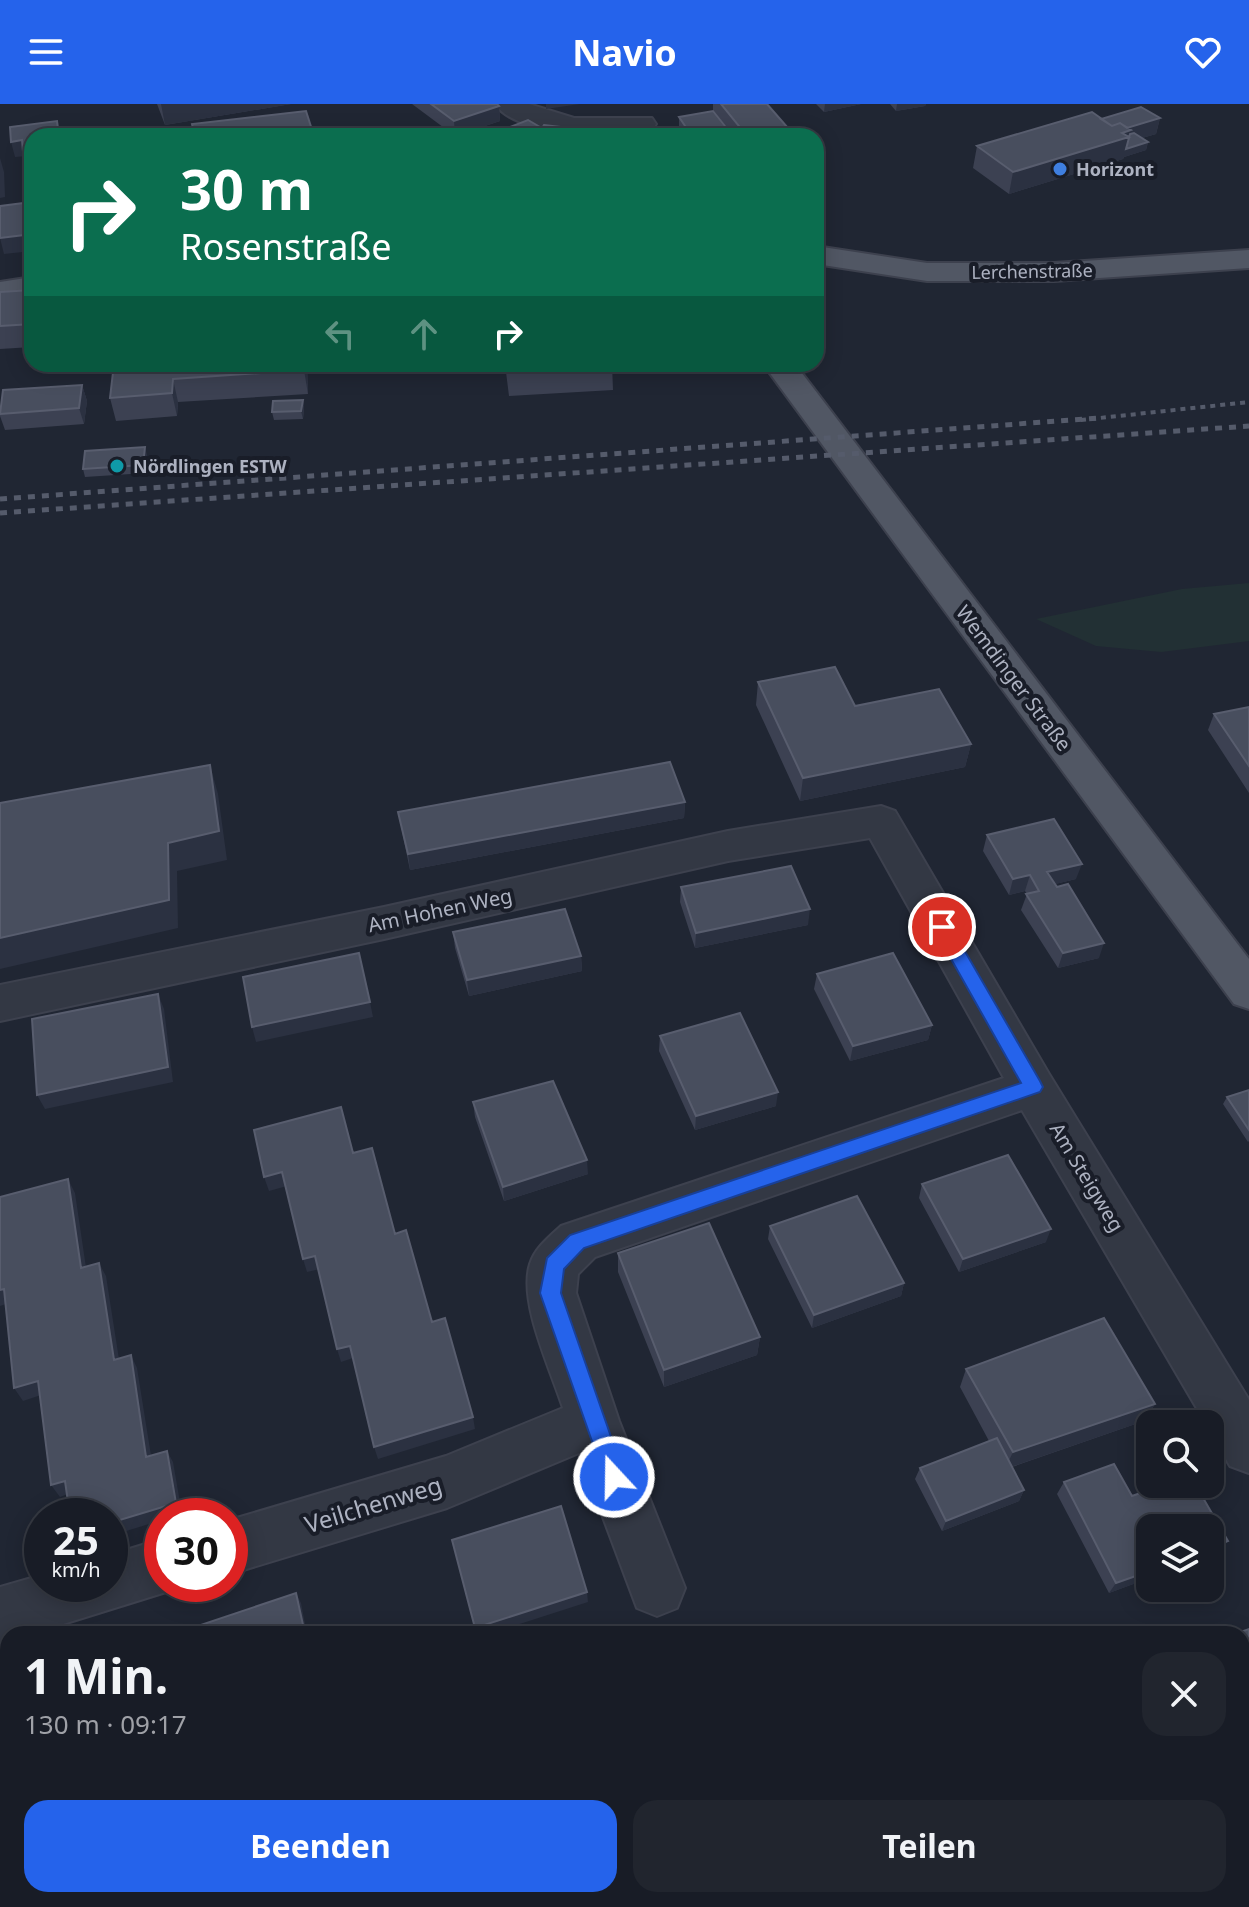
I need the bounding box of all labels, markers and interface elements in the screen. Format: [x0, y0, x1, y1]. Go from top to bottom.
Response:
text: Navio [572, 28, 677, 77]
icon: menu [24, 30, 68, 74]
icon: heart [1181, 30, 1225, 74]
text: 30 m [180, 150, 313, 226]
place label: Horizont [1076, 157, 1154, 181]
icon: right [48, 160, 152, 264]
marker: Horizont [1051, 160, 1069, 178]
text: Rosenstraße [180, 222, 392, 271]
street label: Lerchenstraße [971, 258, 1093, 284]
icon: left [318, 312, 362, 356]
icon: ahead [402, 312, 446, 356]
icon: right [486, 312, 530, 356]
place label: Nördlingen ESTW [133, 454, 287, 478]
marker: Nördlingen ESTW [108, 457, 126, 475]
street label: Wemdinger Straße [950, 600, 1078, 756]
street label: Am Hohen Weg [365, 882, 515, 938]
pin [908, 893, 976, 961]
icon: arrive [920, 905, 964, 949]
street label: Am Steigweg [1044, 1117, 1130, 1237]
map controls [1136, 1410, 1224, 1602]
button: search [1136, 1410, 1224, 1498]
position arrow [572, 1435, 656, 1519]
street label: Veilchenweg [300, 1468, 446, 1540]
speed limit sign: 30 [144, 1498, 248, 1602]
text: 25 [53, 1512, 99, 1567]
button: layers [1136, 1514, 1224, 1602]
text: km/h [51, 1556, 101, 1583]
text: 1 Min. [24, 1643, 168, 1708]
button: close [1142, 1652, 1226, 1736]
text: 130 m · 09:17 [24, 1706, 187, 1742]
button: Beenden [24, 1800, 617, 1892]
button: Teilen [633, 1800, 1226, 1892]

